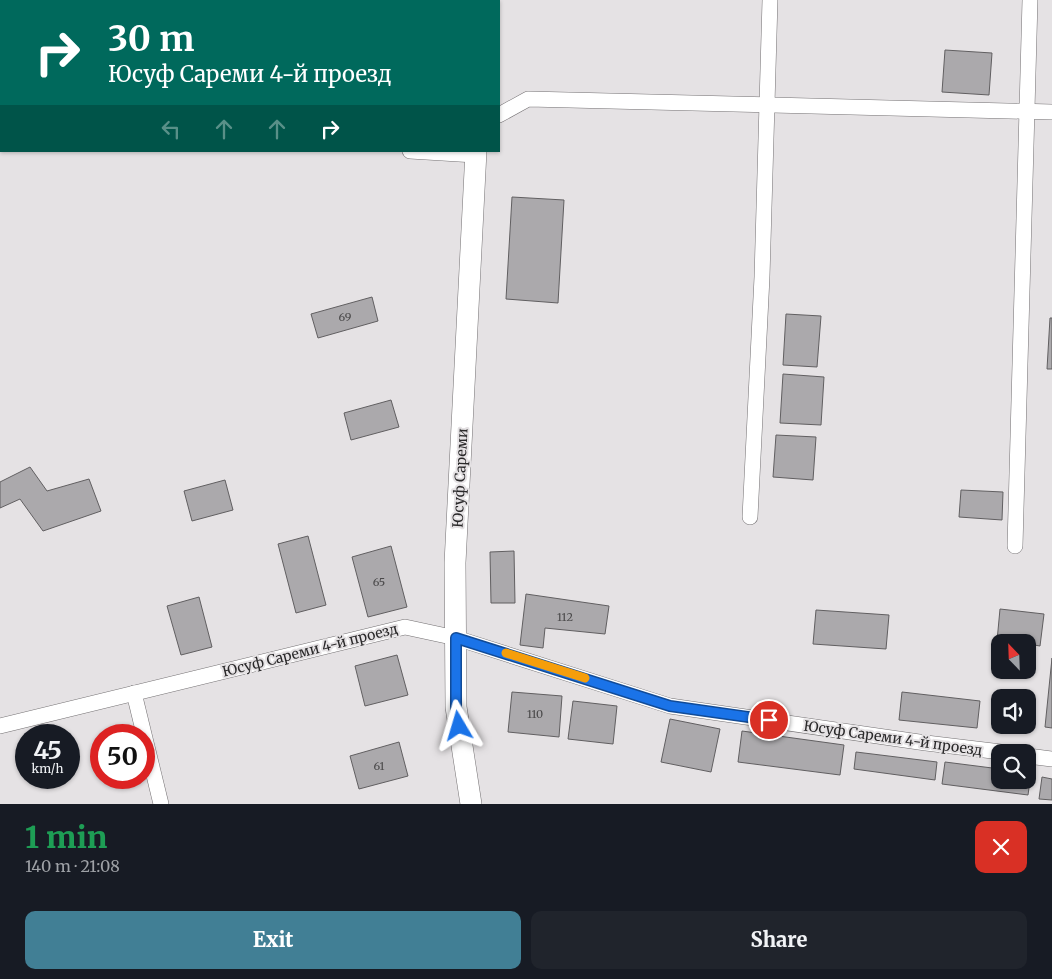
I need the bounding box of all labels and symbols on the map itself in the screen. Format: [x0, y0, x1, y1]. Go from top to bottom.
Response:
house number: 69 [338, 310, 352, 324]
street label: Юсуф Сареми [448, 428, 472, 528]
house number: 65 [373, 575, 385, 589]
house number: 112 [557, 610, 573, 624]
street label: Юсуф Сареми 4-й проезд [220, 619, 400, 681]
north arrow [991, 634, 1036, 679]
position arrow [432, 699, 484, 751]
pin [748, 699, 790, 741]
house number: 110 [527, 707, 543, 721]
street label: Юсуф Сареми 4-й проезд [802, 717, 984, 760]
speed limit sign: 50 [90, 724, 155, 789]
house number: 61 [374, 759, 384, 773]

